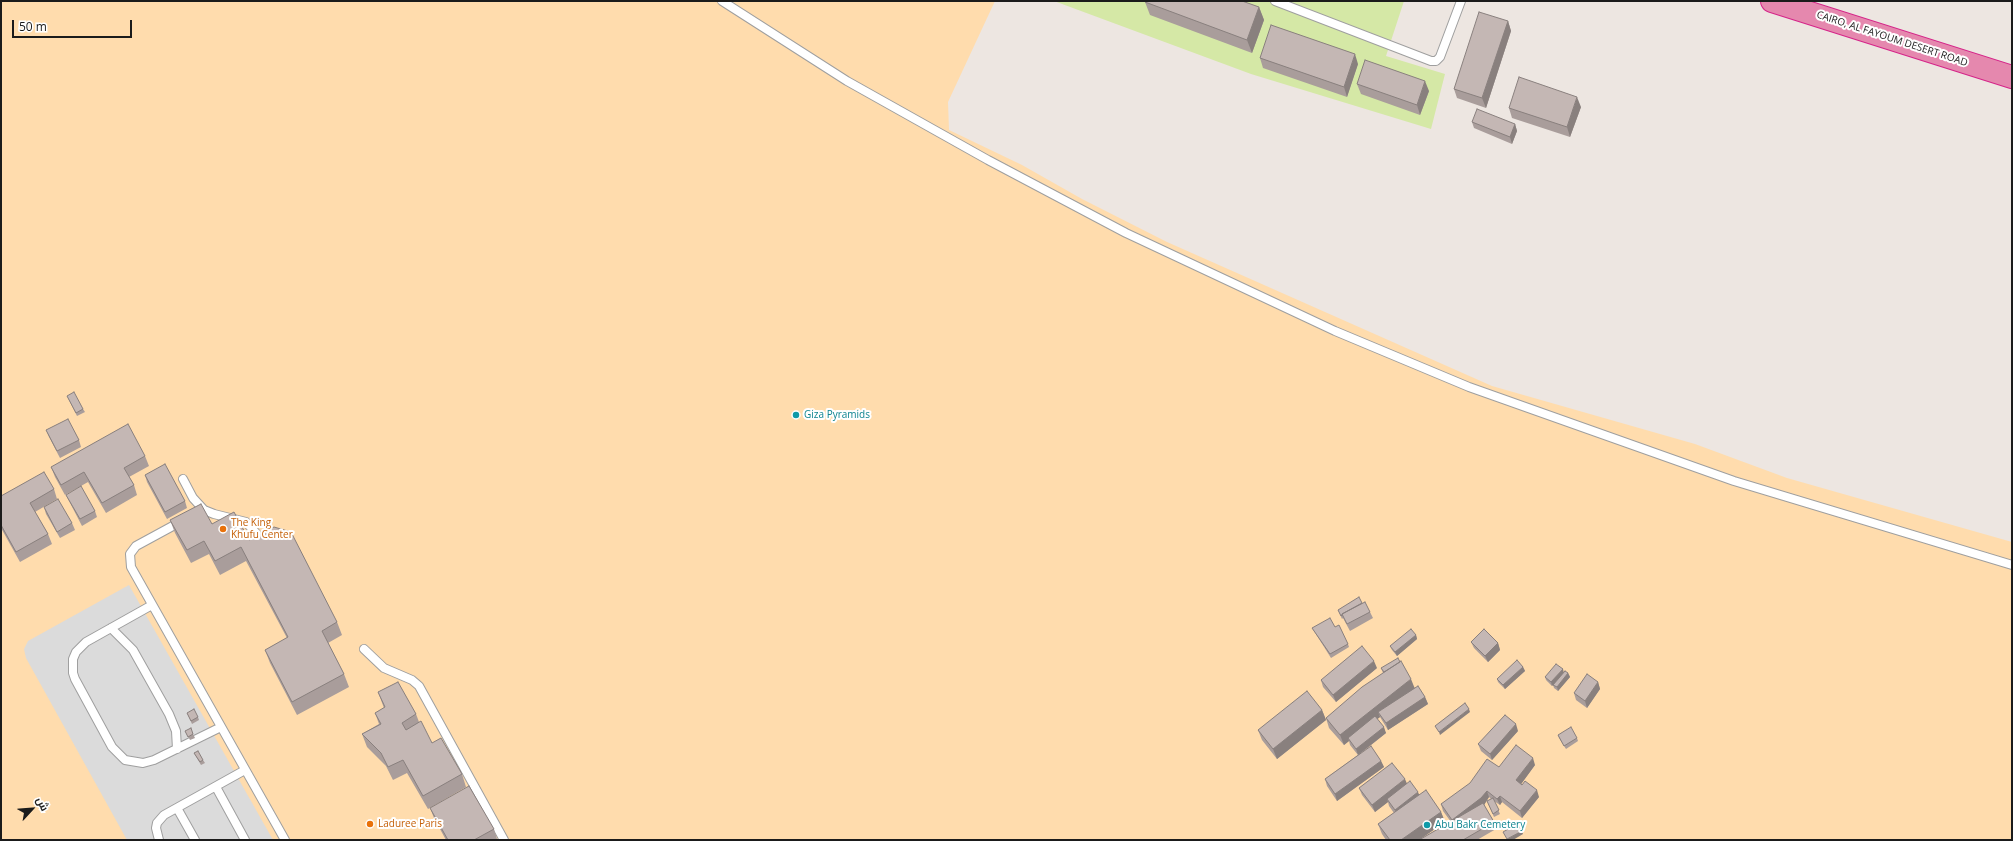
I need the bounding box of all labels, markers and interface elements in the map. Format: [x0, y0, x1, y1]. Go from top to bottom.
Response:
street label: CAIRO, AL FAYOUM DESERT ROAD [1815, 9, 1969, 69]
scale bar [14, 12, 134, 38]
text: 50 m [19, 18, 47, 35]
place label: Giza Pyramids [804, 409, 870, 421]
marker: Giza Pyramids [791, 410, 801, 420]
place label: The King Khufu Center [231, 517, 293, 540]
marker: The King Khufu Center [218, 524, 228, 534]
north arrow [12, 789, 52, 829]
text: ش [33, 794, 53, 813]
place label: Laduree Paris [378, 818, 442, 830]
marker: Laduree Paris [365, 819, 375, 829]
place label: Abu Bakr Cemetery [1435, 819, 1525, 831]
marker: Abu Bakr Cemetery [1422, 820, 1432, 830]

